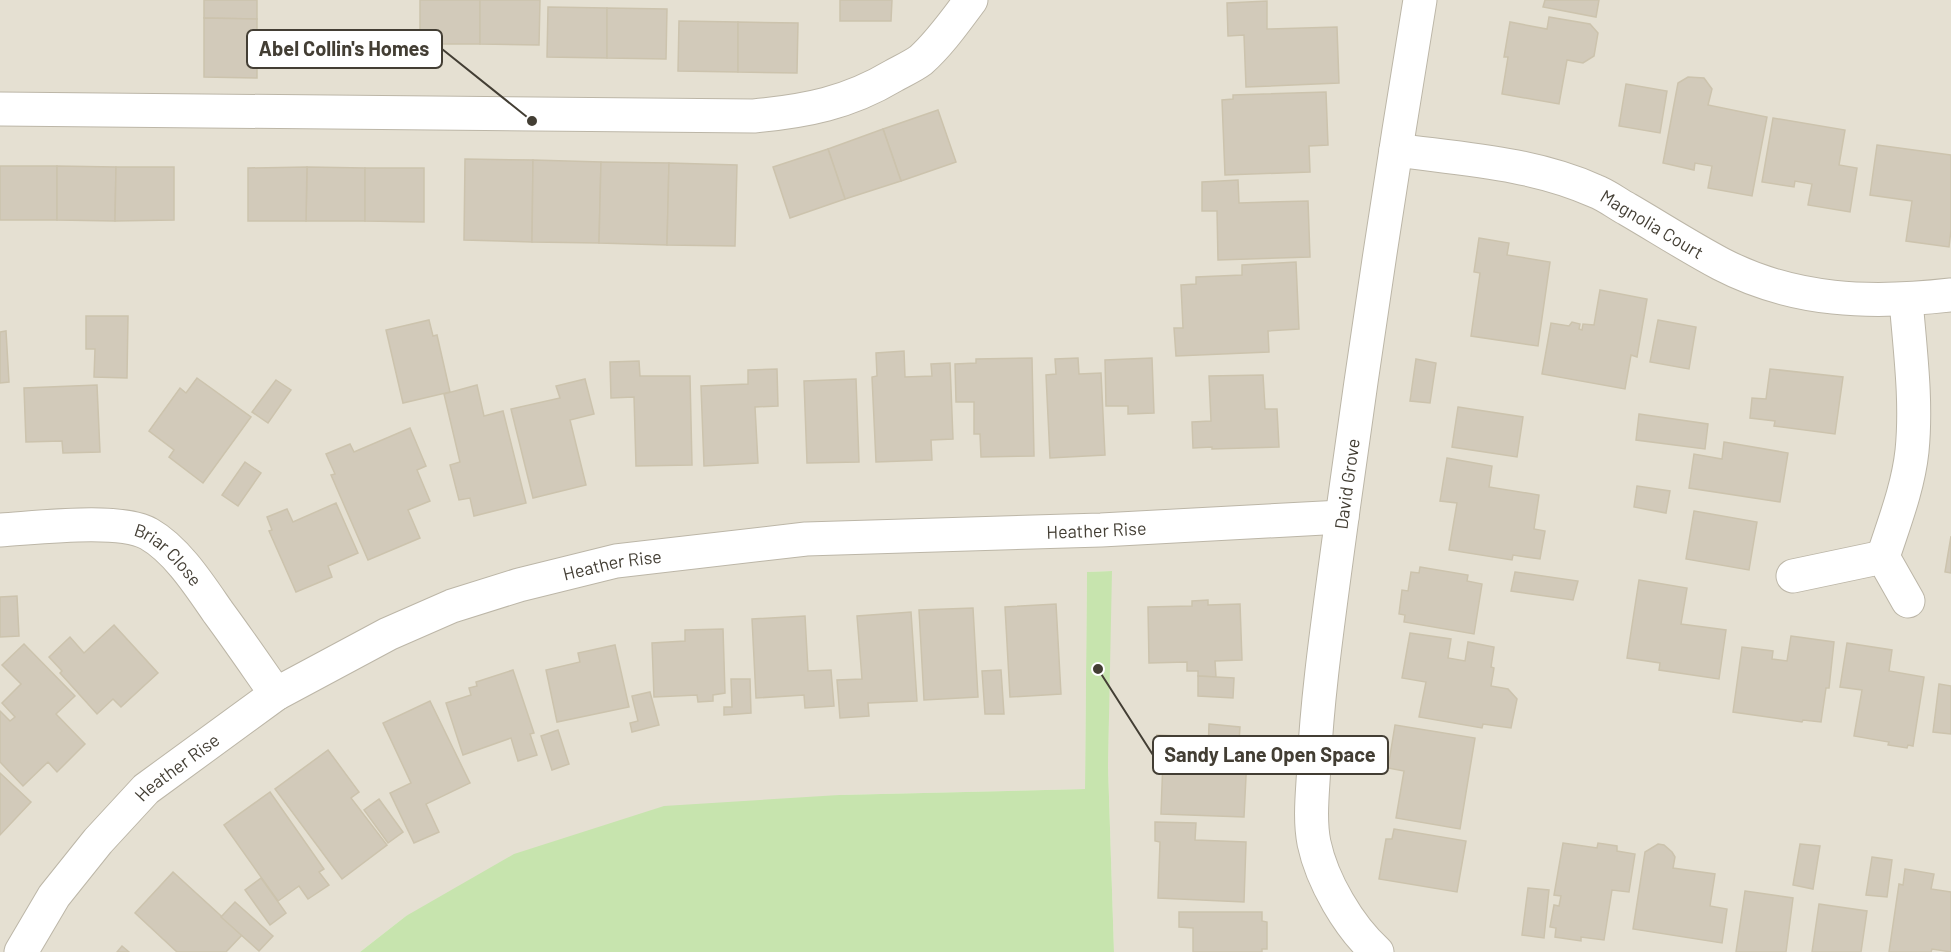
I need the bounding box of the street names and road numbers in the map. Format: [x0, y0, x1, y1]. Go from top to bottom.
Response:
street label: Magnolia Court [1597, 185, 1708, 263]
street label: David Grove [1329, 437, 1364, 531]
street label: Heather Rise [1046, 517, 1147, 543]
street label: Briar Close [132, 518, 207, 590]
street label: Heather Rise [561, 545, 663, 585]
street label: Heather Rise [130, 728, 223, 806]

